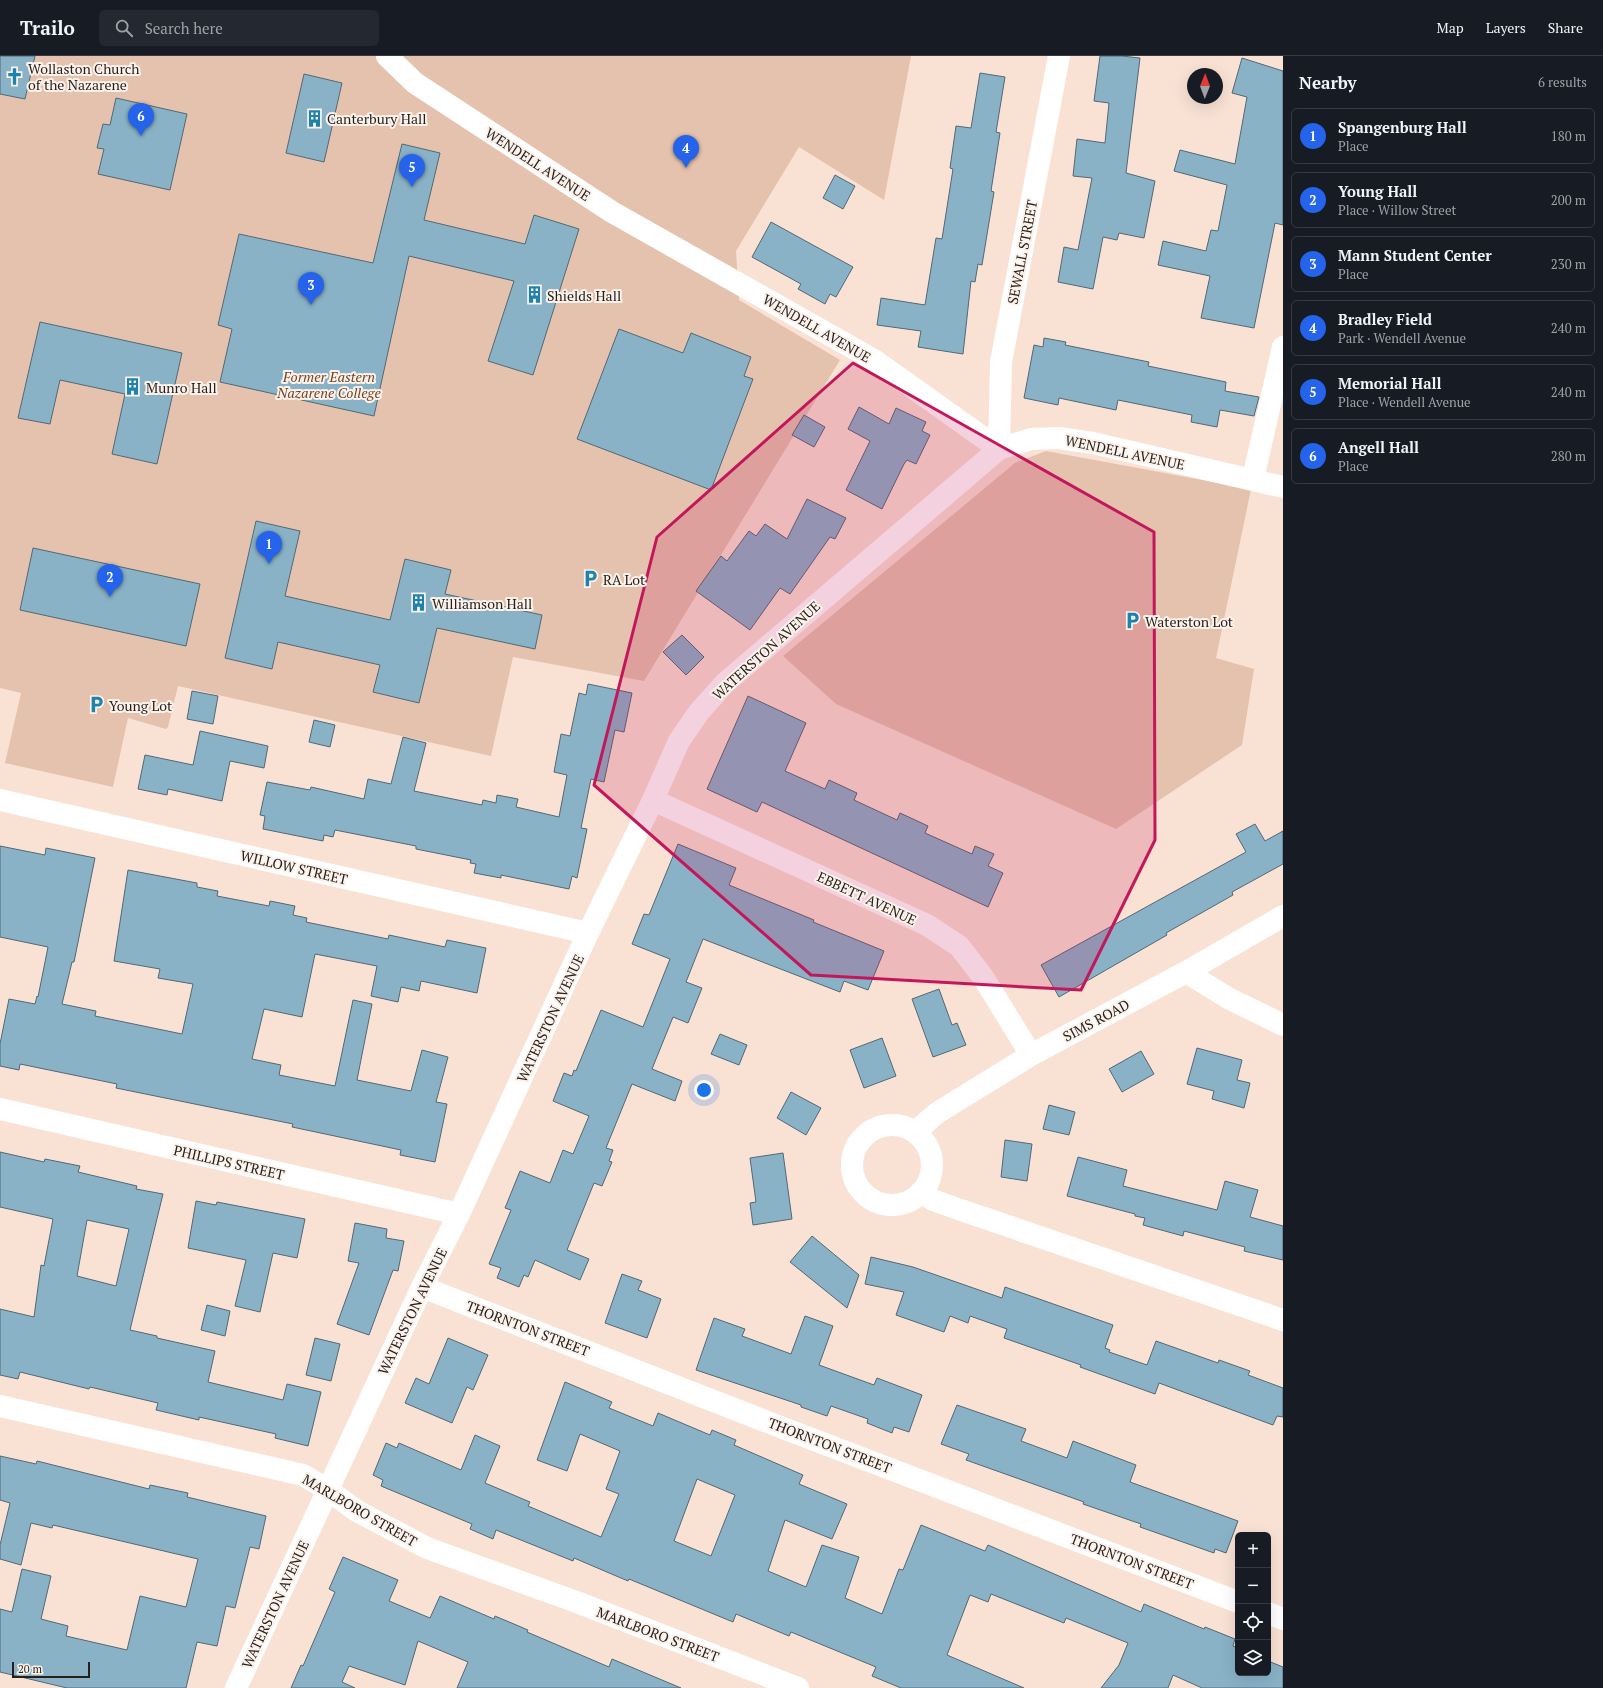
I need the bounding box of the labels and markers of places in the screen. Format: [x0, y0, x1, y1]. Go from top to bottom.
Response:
place label: Wollaston Church of the Nazarene [28, 59, 140, 94]
church icon: Wollaston Church of the Nazarene [5, 66, 25, 86]
pin: 6 [128, 103, 154, 136]
building icon: Canterbury Hall [304, 108, 324, 128]
place label: Canterbury Hall [327, 109, 426, 128]
pin: 4 [673, 135, 699, 168]
pin: 5 [399, 154, 425, 187]
pin: 3 [298, 272, 324, 305]
building icon: Shields Hall [524, 285, 544, 305]
place label: Shields Hall [547, 286, 621, 305]
building icon: Munro Hall [123, 377, 143, 397]
place label: Munro Hall [146, 378, 217, 397]
pin: 1 [256, 531, 282, 564]
pin: 2 [97, 564, 123, 597]
parking icon: RA Lot [580, 569, 600, 589]
place label: RA Lot [603, 570, 646, 589]
building icon: Williamson Hall [409, 593, 429, 613]
place label: Williamson Hall [432, 594, 532, 613]
parking icon: Waterston Lot [1122, 611, 1142, 631]
place label: Waterston Lot [1145, 612, 1234, 631]
parking icon: Young Lot [86, 695, 106, 715]
place label: Young Lot [109, 696, 173, 715]

